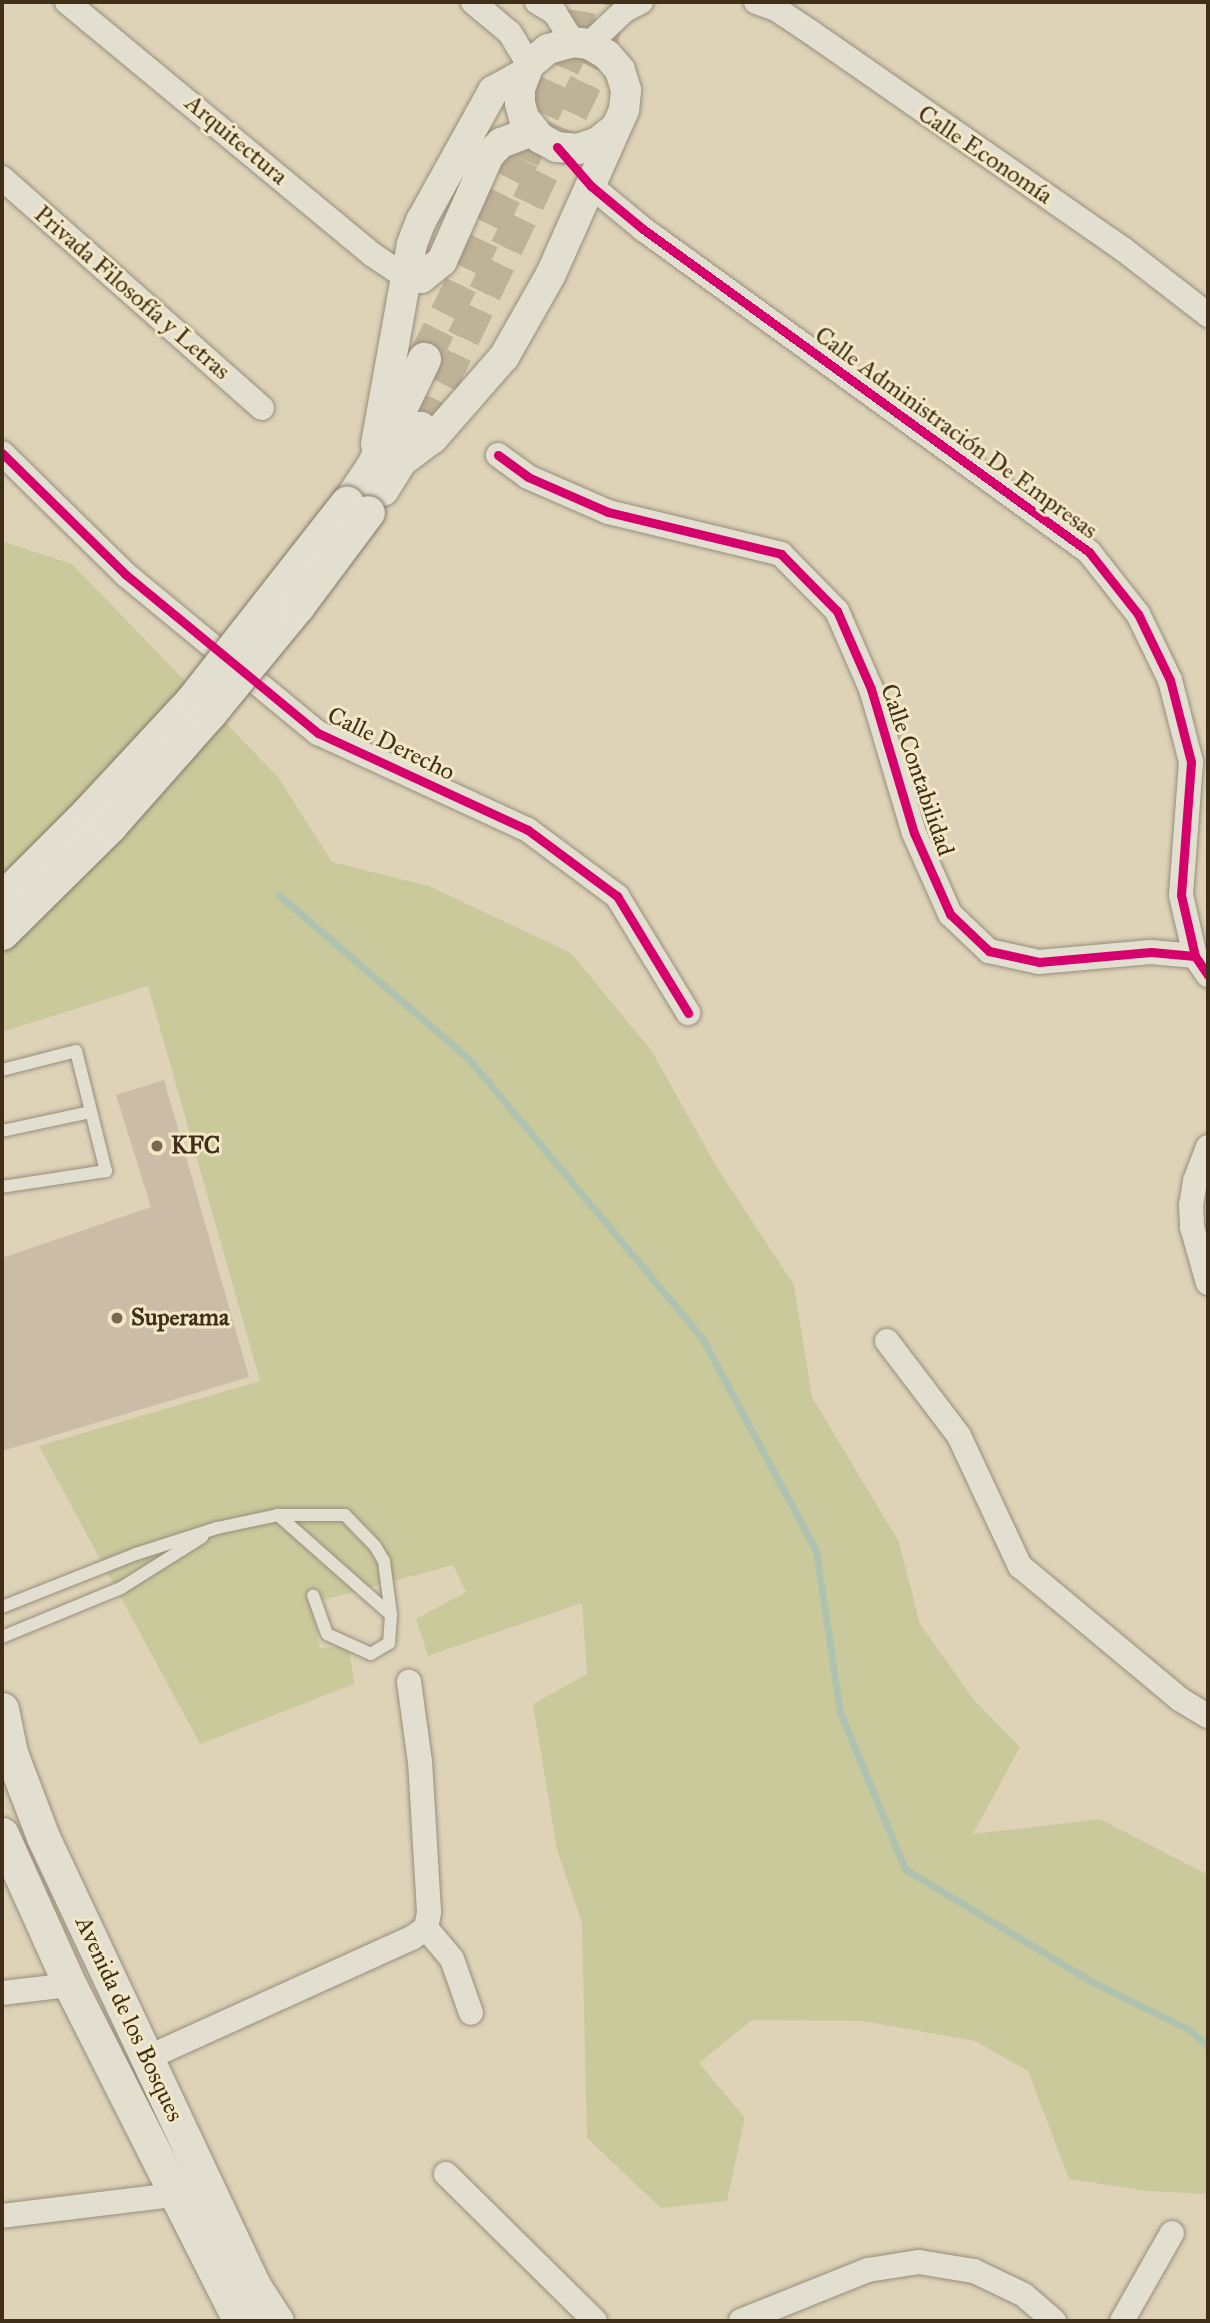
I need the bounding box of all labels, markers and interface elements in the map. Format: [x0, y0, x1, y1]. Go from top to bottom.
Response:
street label: Arquitectura [179, 89, 293, 191]
street label: Calle Economía [912, 99, 1058, 211]
street label: Privada Filosofía y Letras [28, 200, 236, 386]
street label: Calle Administración De Empresas [809, 321, 1103, 545]
street label: Calle Contabilidad [874, 680, 960, 860]
street label: Calle Derecho [323, 701, 459, 787]
place label: KFC [171, 1132, 220, 1160]
marker: KFC [149, 1138, 165, 1154]
place label: Superama [131, 1304, 229, 1332]
marker: Superama [109, 1310, 125, 1326]
street label: Avenida de los Bosques [69, 1912, 189, 2126]

